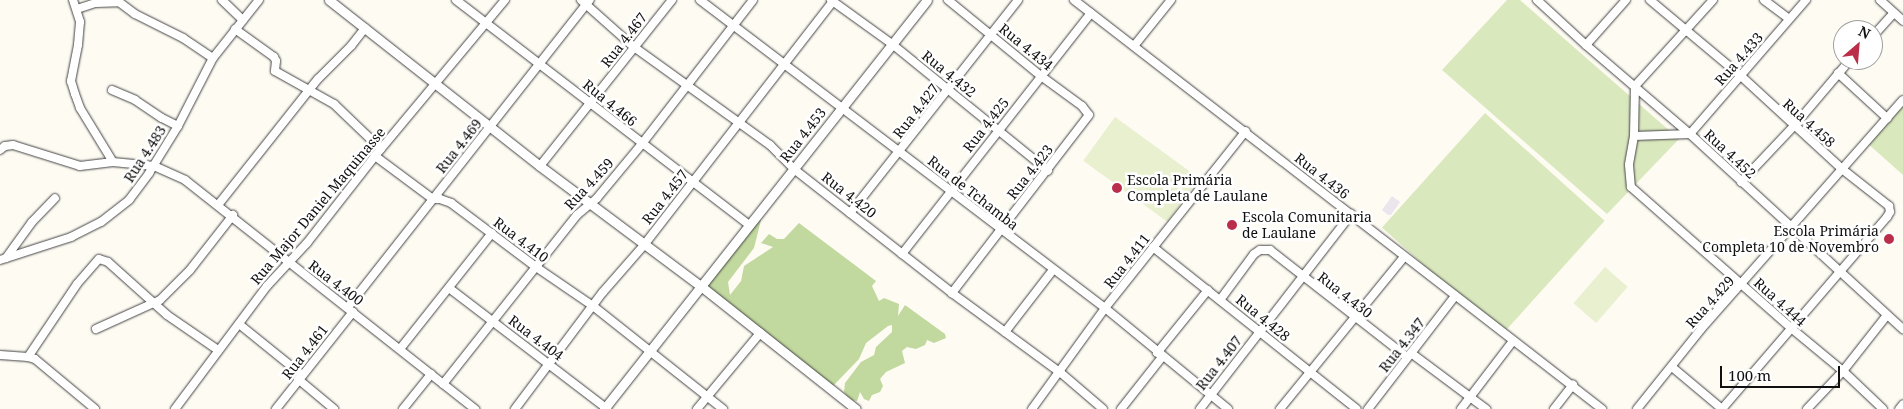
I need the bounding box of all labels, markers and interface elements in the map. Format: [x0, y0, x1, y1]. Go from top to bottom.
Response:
street label: Rua 4.467 [598, 9, 650, 71]
street label: Rua 4.434 [996, 20, 1056, 74]
north arrow [1833, 20, 1883, 70]
text: N [1855, 21, 1874, 43]
street label: Rua 4.433 [1712, 29, 1766, 89]
street label: Rua 4.432 [919, 47, 979, 101]
street label: Rua 4.466 [580, 76, 640, 130]
street label: Rua 4.427 [890, 80, 942, 142]
street label: Rua 4.425 [960, 94, 1012, 156]
street label: Rua 4.458 [1779, 95, 1839, 151]
street label: Rua 4.453 [777, 104, 829, 166]
street label: Rua 4.469 [433, 115, 485, 177]
street label: Rua 4.483 [120, 122, 170, 186]
street label: Rua Major Daniel Maquinasse [247, 124, 389, 288]
street label: Rua 4.452 [1701, 126, 1759, 182]
street label: Rua 4.423 [1004, 141, 1056, 203]
street label: Rua 4.436 [1291, 150, 1353, 202]
street label: Rua de Tchamba [924, 152, 1022, 234]
street label: Rua 4.459 [561, 155, 617, 213]
street label: Rua 4.457 [639, 166, 691, 228]
street label: Rua 4.420 [818, 169, 880, 221]
place label: Escola Primária Completa de Laulane [1127, 172, 1268, 204]
marker: Escola Primária Completa de Laulane [1111, 182, 1123, 194]
place label: Escola Comunitaria de Laulane [1242, 209, 1372, 242]
street label: Rua 4.410 [490, 214, 552, 266]
marker: Escola Comunitaria de Laulane [1226, 219, 1238, 231]
place label: Escola Primária Completa 10 de Novembro [1702, 223, 1879, 256]
street label: Rua 4.411 [1101, 230, 1153, 292]
marker: Escola Primária Completa 10 de Novembro [1883, 233, 1895, 245]
street label: Rua 4.400 [305, 257, 367, 309]
street label: Rua 4.430 [1314, 269, 1376, 321]
street label: Rua 4.429 [1682, 272, 1738, 332]
street label: Rua 4.444 [1750, 274, 1810, 330]
street label: Rua 4.428 [1233, 291, 1293, 345]
street label: Rua 4.404 [505, 312, 567, 364]
street label: Rua 4.347 [1376, 314, 1428, 376]
street label: Rua 4.461 [279, 321, 331, 383]
street label: Rua 4.407 [1193, 332, 1245, 394]
scale bar [1723, 356, 1843, 388]
text: 100 m [1728, 365, 1771, 385]

